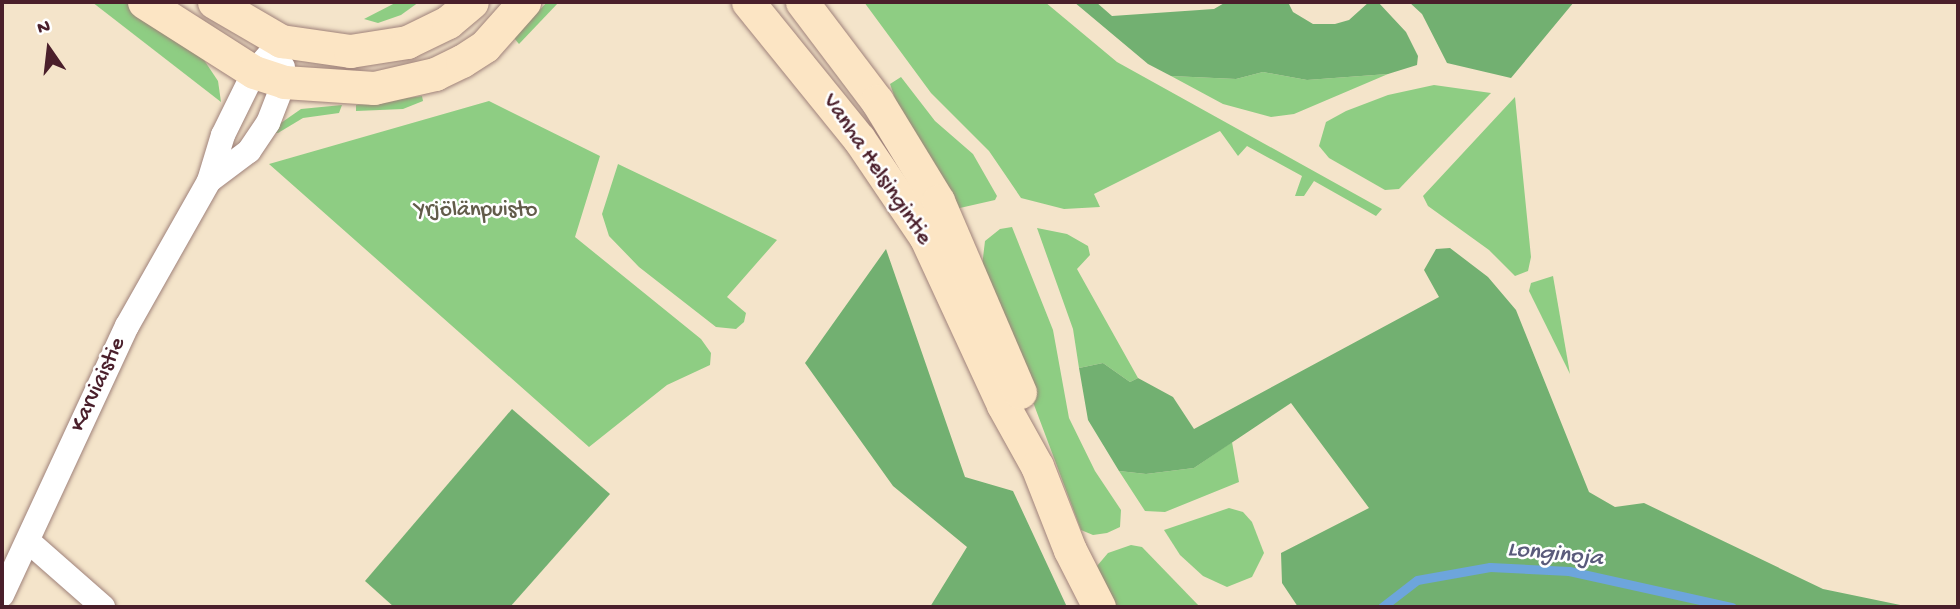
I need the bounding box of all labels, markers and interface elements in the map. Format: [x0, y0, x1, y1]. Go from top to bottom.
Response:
north arrow [14, 14, 84, 84]
text: N [35, 15, 53, 41]
street label: Vanha Helsingintie [815, 89, 937, 251]
park label: Yrjölänpuisto [414, 197, 538, 225]
street label: Karviaistie [65, 333, 133, 437]
water label: Longinoja [1506, 536, 1604, 574]

